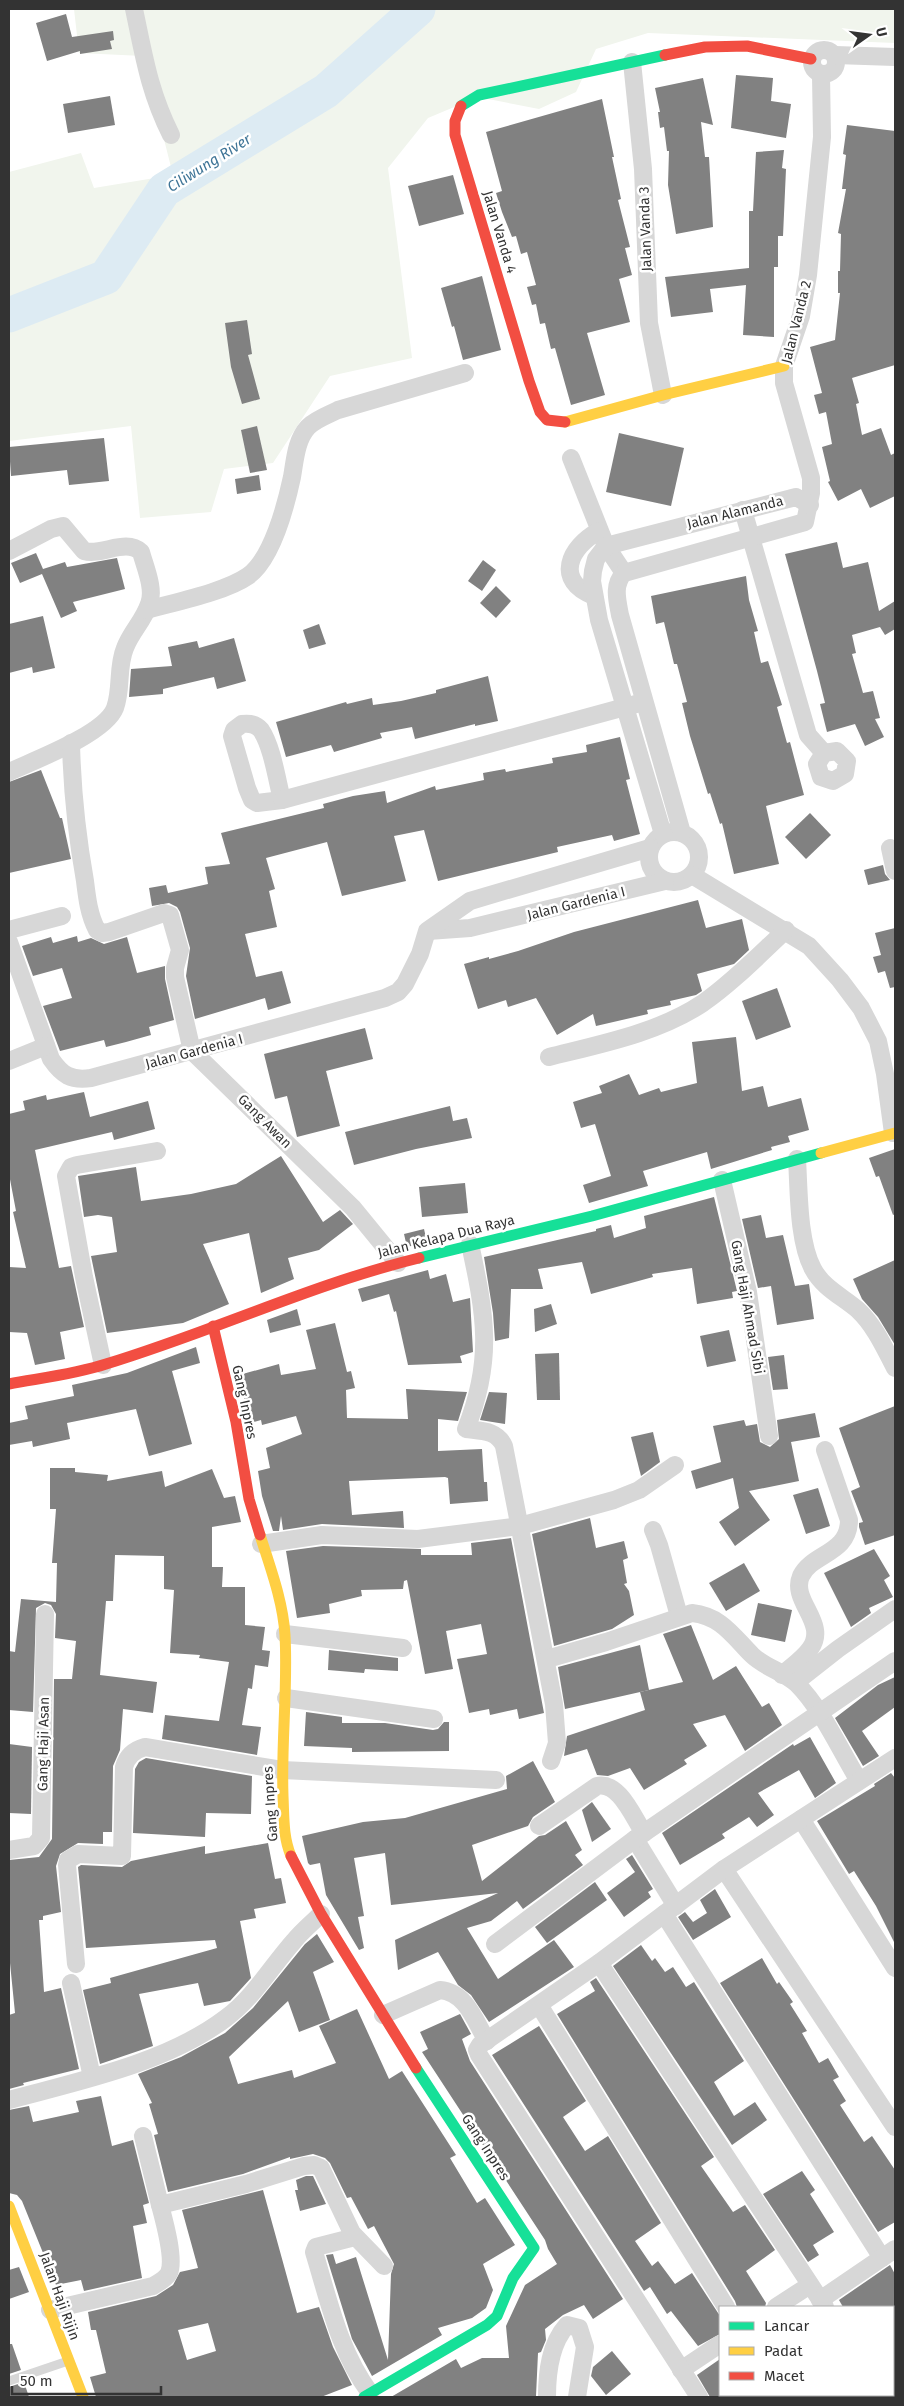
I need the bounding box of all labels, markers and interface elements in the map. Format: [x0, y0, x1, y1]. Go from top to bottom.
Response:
north arrow [844, 10, 894, 60]
text: U [872, 25, 890, 38]
water label: Ciliwung River [164, 129, 255, 196]
street label: Jalan Vanda 3 [636, 186, 655, 272]
street label: Jalan Vanda 4 [479, 189, 520, 276]
street label: Jalan Vanda 2 [778, 279, 815, 365]
street label: Jalan Alamanda [685, 492, 785, 533]
street label: Jalan Gardenia I [525, 883, 627, 924]
street label: Jalan Gardenia I [143, 1030, 245, 1073]
street label: Gang Awan [234, 1091, 295, 1152]
street label: Jalan Kelapa Dua Raya [376, 1211, 516, 1262]
street label: Gang Haji Ahmad Sibi [727, 1239, 768, 1376]
street label: Gang Inpres [228, 1363, 261, 1441]
street label: Gang Haji Asan [34, 1697, 53, 1791]
street label: Gang Inpres [259, 1765, 282, 1842]
street label: Gang Inpres [458, 2111, 514, 2184]
street label: Jalan Haji Rijin [36, 2250, 83, 2342]
legend [719, 2306, 894, 2396]
text: Lancar [764, 2317, 809, 2335]
text: Padat [764, 2342, 803, 2360]
scale bar [12, 2364, 161, 2396]
text: Macet [764, 2367, 805, 2385]
text: 50 m [20, 2372, 53, 2390]

